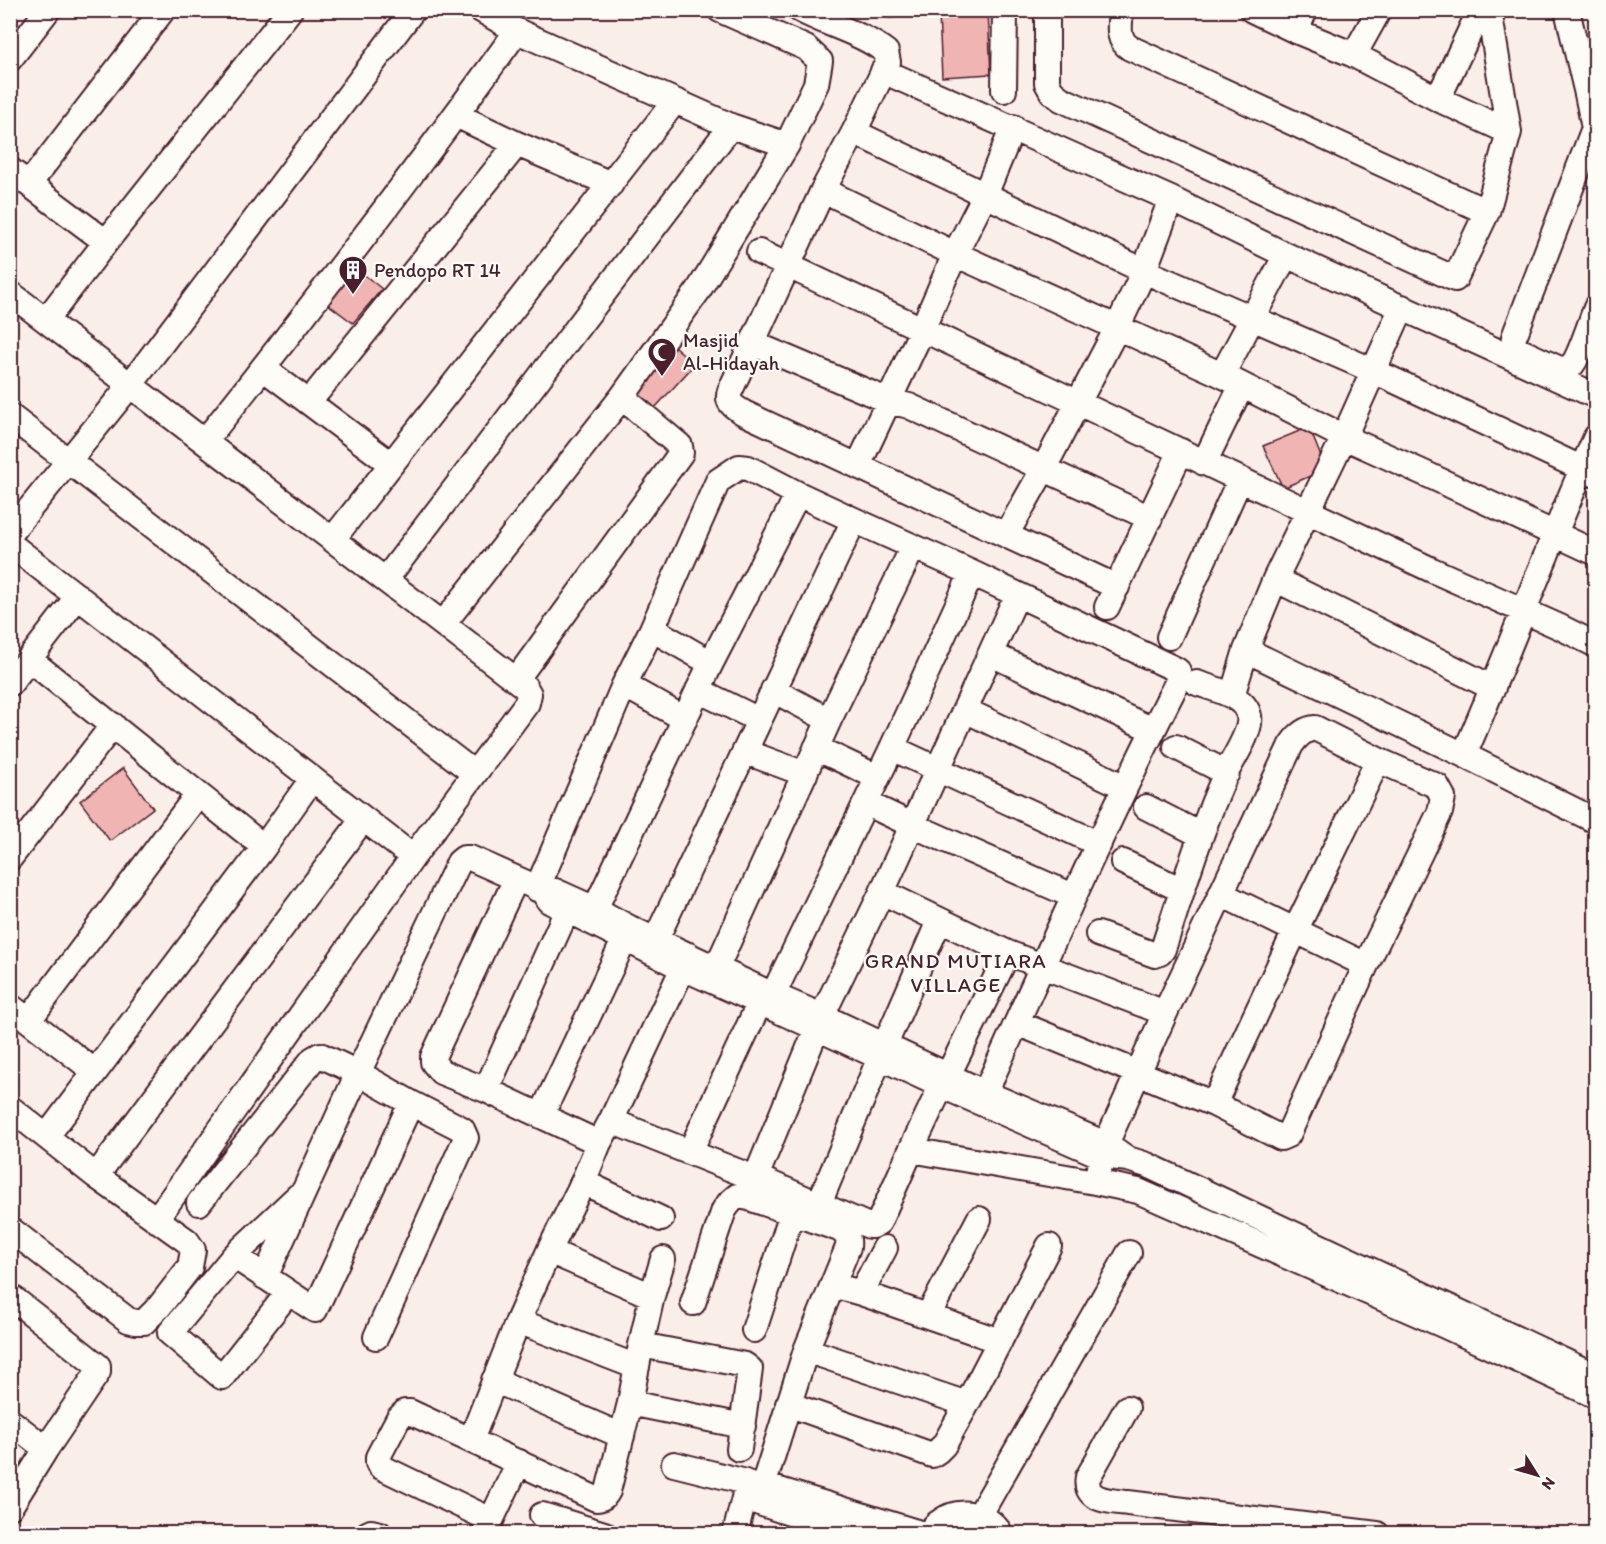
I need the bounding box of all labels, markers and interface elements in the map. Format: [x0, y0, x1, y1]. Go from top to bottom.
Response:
building icon: Pendopo RT 14 [337, 254, 369, 296]
place label: Pendopo RT 14 [374, 258, 501, 282]
place label: Masjid Al-Hidayah [683, 328, 780, 375]
mosque icon: Masjid Al-Hidayah [646, 336, 678, 378]
district label: GRAND MUTIARA VILLAGE [865, 948, 1047, 997]
north arrow [1507, 1445, 1567, 1505]
text: N [1538, 1474, 1559, 1494]

